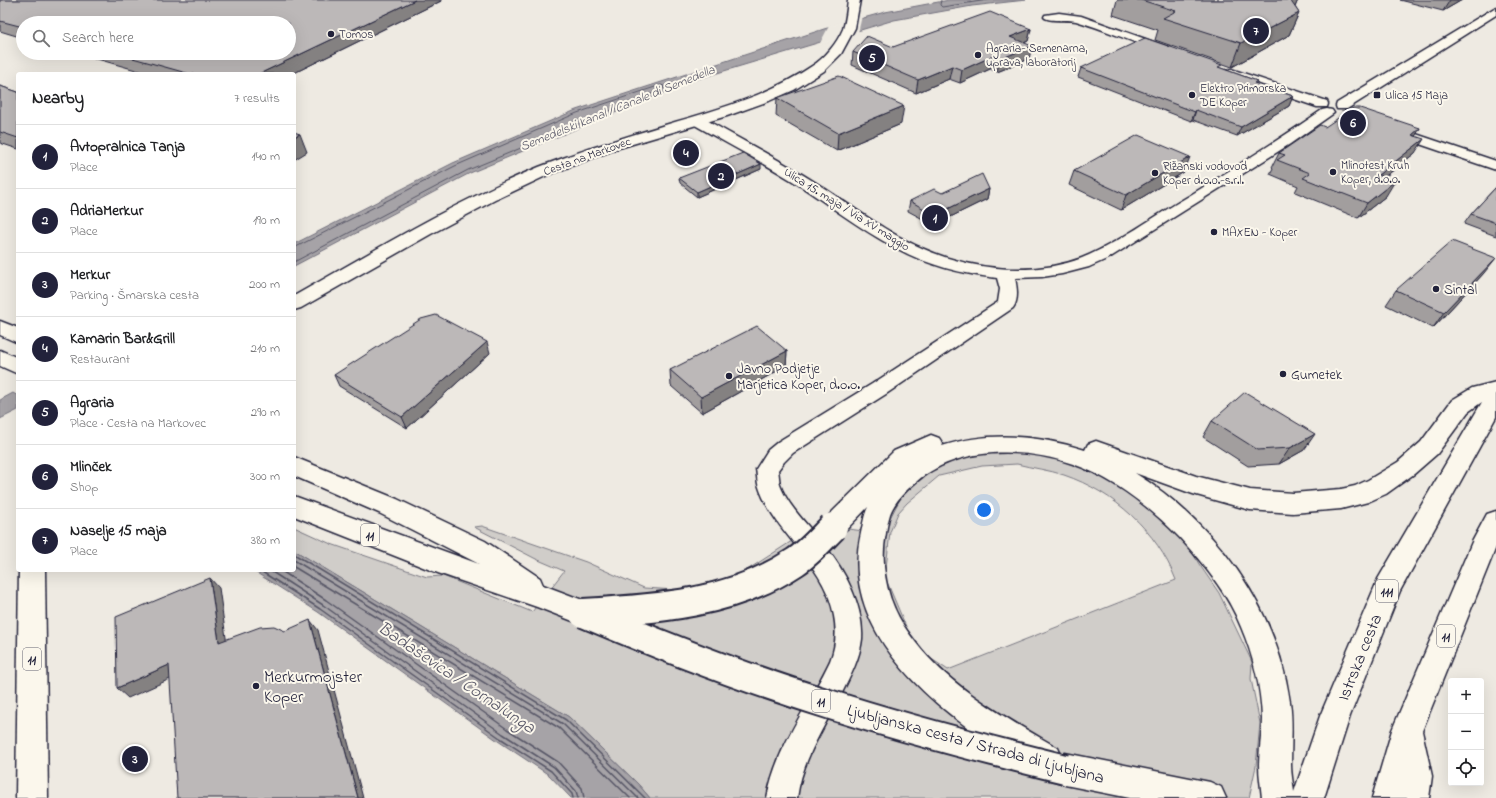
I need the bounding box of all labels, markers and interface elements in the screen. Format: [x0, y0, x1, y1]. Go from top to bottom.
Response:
search box [16, 16, 296, 60]
pin: 7 [1243, 16, 1269, 46]
place label: Tomos [339, 26, 373, 44]
icon: search [30, 27, 52, 49]
text: Search here [62, 27, 134, 49]
marker: Tomos [326, 29, 336, 39]
place label: Agraria- Semenarna, uprava, laboratorij [986, 40, 1087, 72]
pin: 5 [859, 43, 885, 73]
marker: Agraria- Semenarna, uprava, laboratorij [973, 50, 983, 60]
water label: Semedelski kanal / Canale di Semedella [517, 60, 719, 156]
place label: Elektro Primorska DE Koper [1199, 80, 1286, 112]
text: Nearby [32, 86, 84, 111]
place label: Ulica 15 Maja [1385, 87, 1448, 105]
text: 7 results [234, 89, 280, 108]
marker: Elektro Primorska DE Koper [1187, 90, 1197, 100]
marker: Ulica 15 Maja [1372, 90, 1382, 100]
pin: 6 [1340, 108, 1366, 138]
street label: Cesta na Markovec [541, 133, 634, 181]
text: Avtopralnica Tanja [70, 136, 185, 158]
pin: 4 [673, 138, 699, 168]
text: 1 [43, 147, 47, 166]
text: 140 m [252, 147, 280, 166]
place label: Mlinotest Kruh Koper, d.o.o. [1341, 157, 1410, 189]
text: Place [70, 158, 98, 177]
place label: Rižanski vodovod Koper d.o.o.-s.r.l. [1163, 158, 1247, 190]
pin: 2 [708, 161, 734, 191]
street label: Ulica 15. maja / Via XV maggio [779, 164, 913, 257]
marker: Mlinotest Kruh Koper, d.o.o. [1328, 167, 1338, 177]
marker: Rižanski vodovod Koper d.o.o.-s.r.l. [1150, 168, 1160, 178]
text: AdriaMerkur [70, 200, 143, 222]
pin: 1 [922, 203, 948, 233]
text: 2 [42, 211, 48, 230]
text: 190 m [253, 211, 280, 230]
text: Place [70, 222, 98, 241]
place label: MAXEN - Koper [1222, 224, 1297, 242]
marker: MAXEN - Koper [1209, 227, 1219, 237]
text: Merkur [70, 264, 110, 286]
text: 3 [42, 275, 48, 294]
text: 200 m [249, 275, 280, 294]
place label: Sintal [1444, 280, 1477, 301]
marker: Sintal [1431, 284, 1441, 294]
text: Parking · Šmarska cesta [70, 286, 199, 305]
text: Kamarin Bar&Grill [70, 328, 175, 350]
text: 4 [42, 339, 48, 358]
text: 210 m [250, 339, 280, 358]
text: Restaurant [70, 350, 130, 369]
place label: Javno Podjetje Marjetica Koper, d.o.o. [737, 359, 860, 396]
place label: Gumetek [1291, 365, 1343, 386]
marker: Gumetek [1278, 369, 1288, 379]
marker: Javno Podjetje Marjetica Koper, d.o.o. [724, 371, 734, 381]
text: Agraria [70, 392, 114, 414]
text: 5 [41, 403, 49, 422]
text: 290 m [251, 403, 280, 422]
text: Place · Cesta na Markovec [70, 414, 206, 433]
text: Mlinček [70, 456, 112, 478]
text: 6 [42, 467, 48, 486]
text: 300 m [250, 467, 280, 486]
text: Shop [70, 478, 98, 497]
your location [974, 500, 994, 520]
text: Naselje 15 maja [70, 520, 167, 542]
road number: 11 [361, 524, 379, 546]
text: 7 [42, 531, 48, 550]
text: 380 m [251, 531, 280, 550]
text: Place [70, 542, 98, 561]
road number: 111 [1376, 580, 1398, 602]
street label: Istrska cesta [1332, 610, 1389, 705]
water label: Badaševica / Cornalunga [372, 616, 540, 741]
road number: 11 [1437, 625, 1455, 647]
road number: 11 [23, 648, 41, 670]
place label: Merkurmojster Koper [264, 665, 363, 710]
map controls [1448, 678, 1484, 786]
button: + [1448, 678, 1484, 714]
marker: Merkurmojster Koper [251, 681, 261, 691]
road number: 11 [812, 690, 830, 712]
street label: Ljubljanska cesta / Strada di Ljubljana [844, 698, 1107, 791]
button: − [1448, 714, 1484, 750]
pin: 3 [122, 744, 148, 774]
button: locate [1448, 750, 1484, 786]

